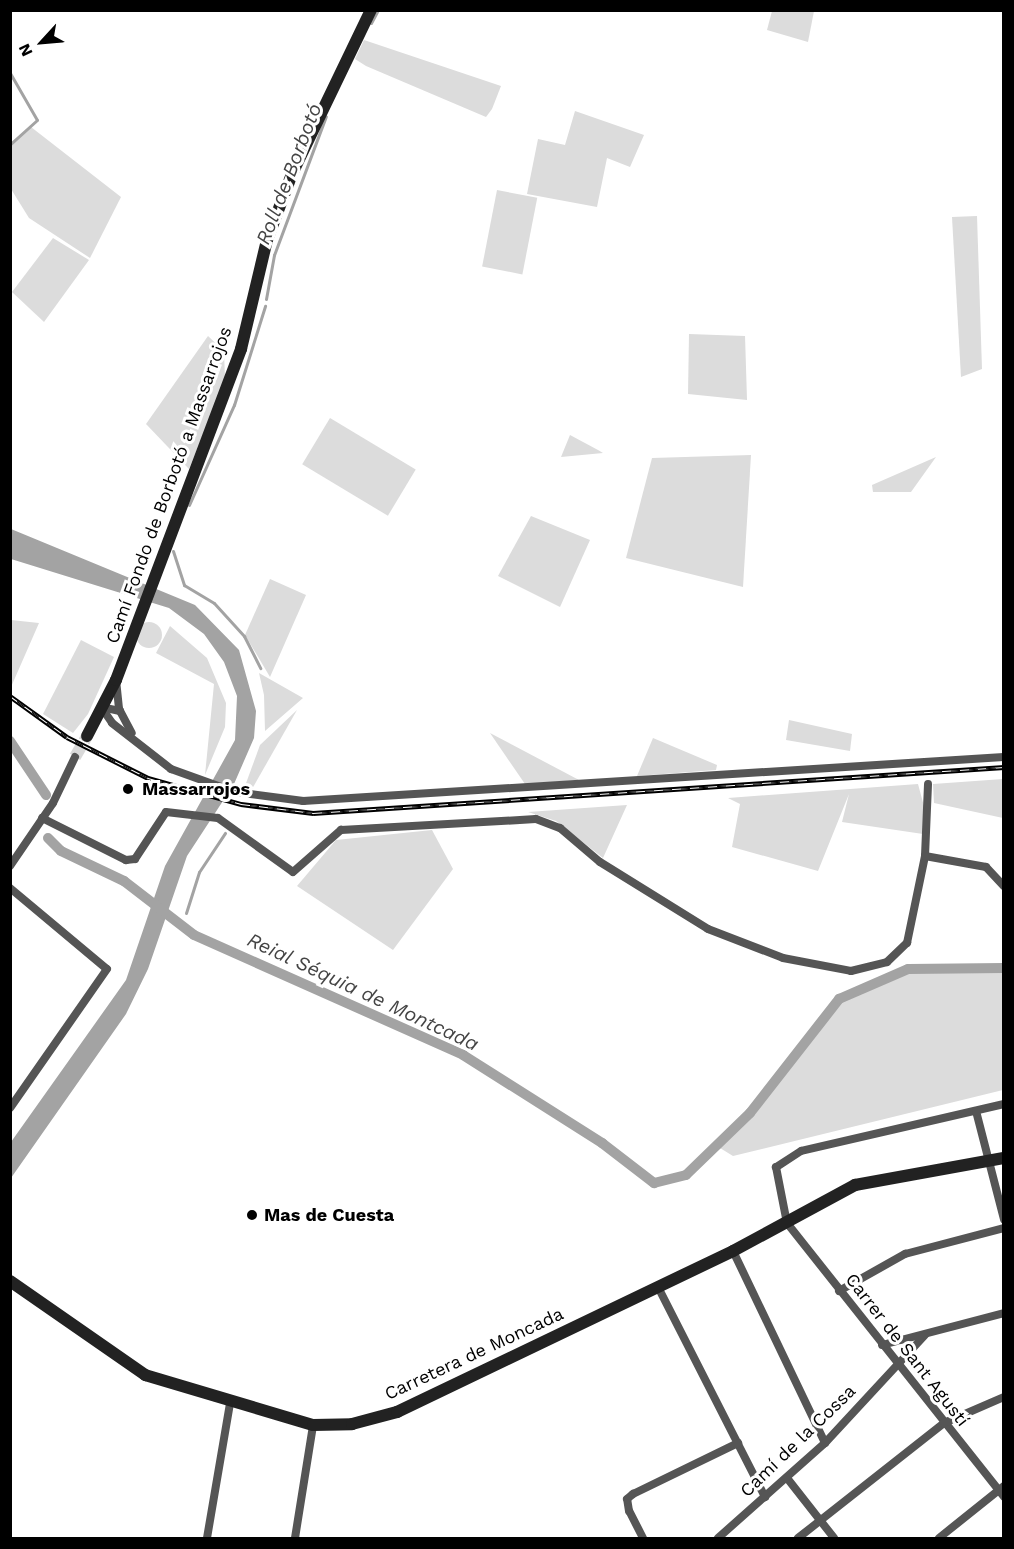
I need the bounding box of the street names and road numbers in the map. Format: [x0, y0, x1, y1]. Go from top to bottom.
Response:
street label: Camí Fondo de Borbotó a Massarrojos [101, 323, 237, 647]
street label: Carrer de Sant Agustí [840, 1269, 974, 1431]
street label: Carretera de Moncada [381, 1303, 567, 1405]
street label: Camí de la Cossa [736, 1380, 860, 1502]

